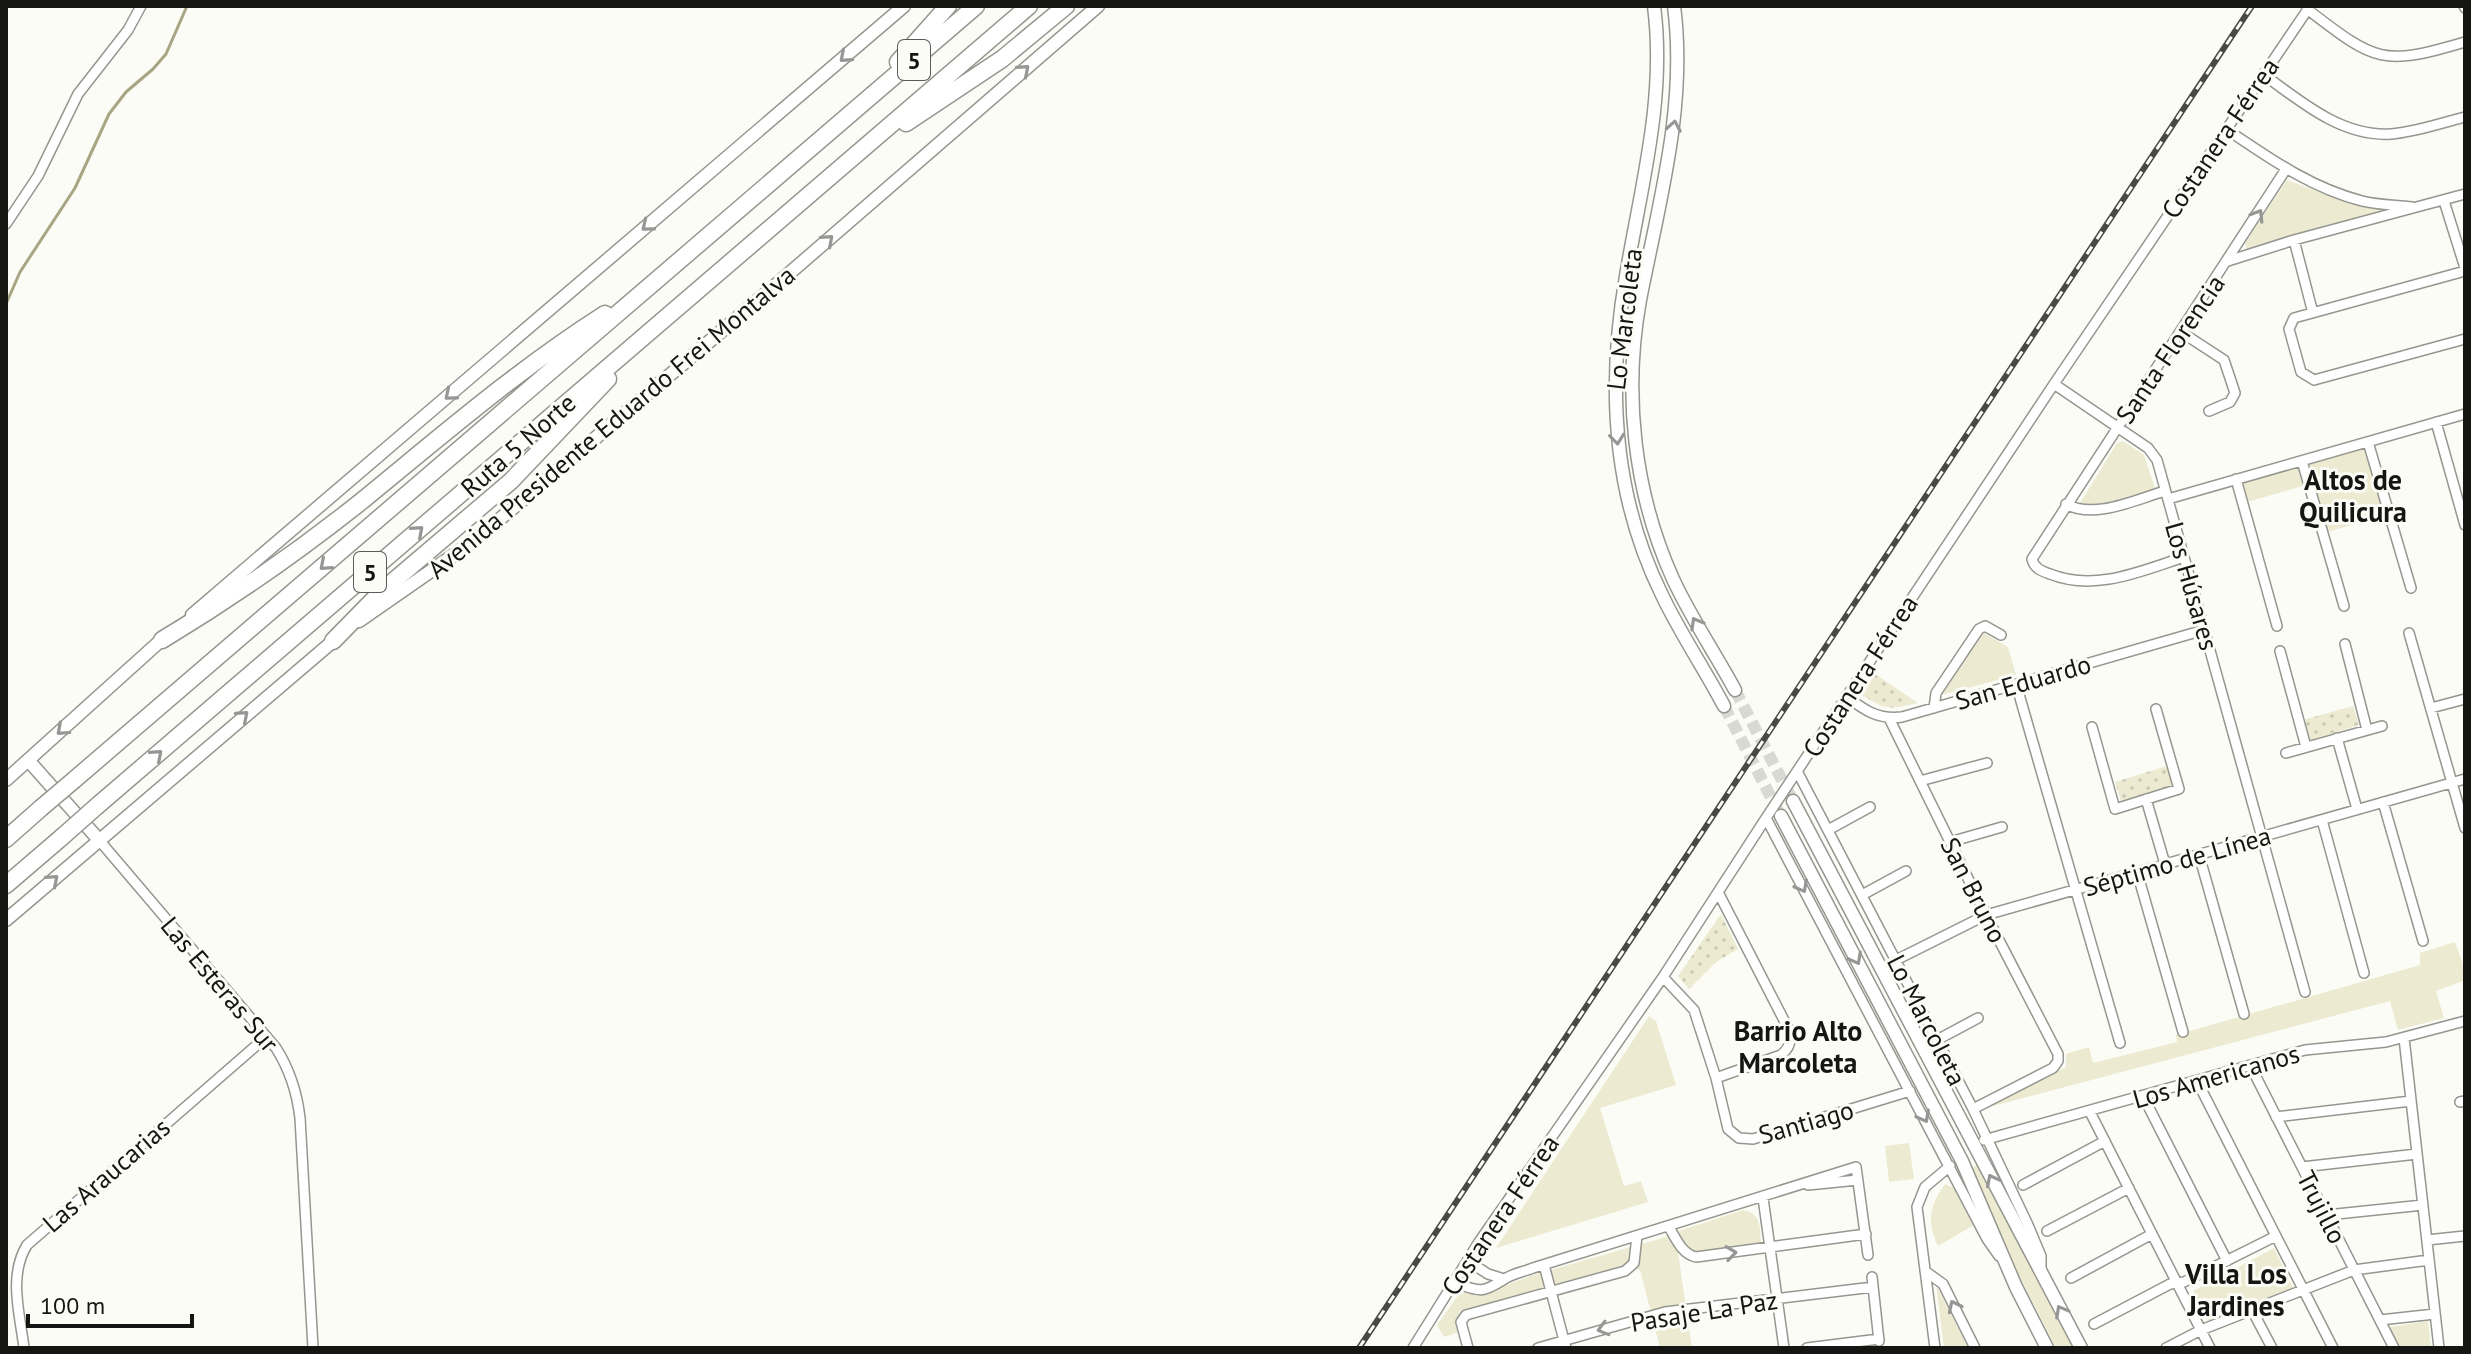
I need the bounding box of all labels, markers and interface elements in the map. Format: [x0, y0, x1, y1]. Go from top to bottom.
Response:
road number: 5 [898, 40, 930, 80]
one-way arrow [839, 47, 854, 62]
street label: Costanera Férrea [2154, 51, 2286, 225]
one-way arrow [1015, 65, 1030, 79]
one-way arrow [1664, 119, 1681, 133]
one-way arrow [2248, 209, 2263, 224]
one-way arrow [642, 216, 657, 231]
one-way arrow [819, 235, 833, 250]
street label: Lo Marcoleta [1599, 246, 1649, 392]
street label: Avenida Presidente Eduardo Frei Montalva [420, 258, 802, 586]
street label: Santa Florencia [2108, 268, 2232, 430]
one-way arrow [444, 385, 459, 400]
street label: Ruta 5 Norte [454, 386, 582, 504]
one-way arrow [1608, 433, 1625, 446]
district label: Altos de Quilicura [2299, 461, 2407, 530]
street label: Los Húsares [2158, 518, 2226, 654]
one-way arrow [408, 527, 423, 541]
road number: 5 [354, 552, 386, 592]
one-way arrow [319, 555, 334, 570]
street label: Costanera Férrea [1795, 589, 1925, 763]
one-way arrow [1690, 617, 1706, 632]
street label: San Eduardo [1951, 647, 2095, 717]
one-way arrow [234, 711, 249, 726]
one-way arrow [57, 720, 72, 734]
one-way arrow [147, 751, 162, 765]
street label: Séptimo de Línea [2079, 818, 2275, 904]
street label: San Bruno [1933, 832, 2015, 948]
one-way arrow [43, 875, 58, 890]
one-way arrow [1793, 878, 1808, 893]
street label: Las Esteras Sur [154, 910, 286, 1059]
street label: Lo Marcoleta [1880, 949, 1974, 1091]
one-way arrow [1847, 951, 1862, 966]
district label: Barrio Alto Marcoleta [1734, 1012, 1862, 1081]
street label: Los Americanos [2129, 1036, 2303, 1116]
street label: Santiago [1755, 1093, 1857, 1151]
one-way arrow [1914, 1108, 1929, 1123]
street label: Las Araucarias [36, 1111, 176, 1239]
street label: Costanera Férrea [1434, 1128, 1566, 1302]
street label: Trujillo [2290, 1165, 2354, 1249]
one-way arrow [1987, 1174, 2002, 1189]
one-way arrow [1725, 1244, 1738, 1261]
district label: Villa Los Jardines [2184, 1255, 2287, 1324]
scale bar [28, 1278, 192, 1328]
street label: Pasaje La Paz [1628, 1283, 1780, 1339]
text: 100 m [40, 1290, 105, 1321]
one-way arrow [1948, 1300, 1964, 1314]
one-way arrow [2055, 1305, 2071, 1320]
one-way arrow [1597, 1320, 1611, 1336]

